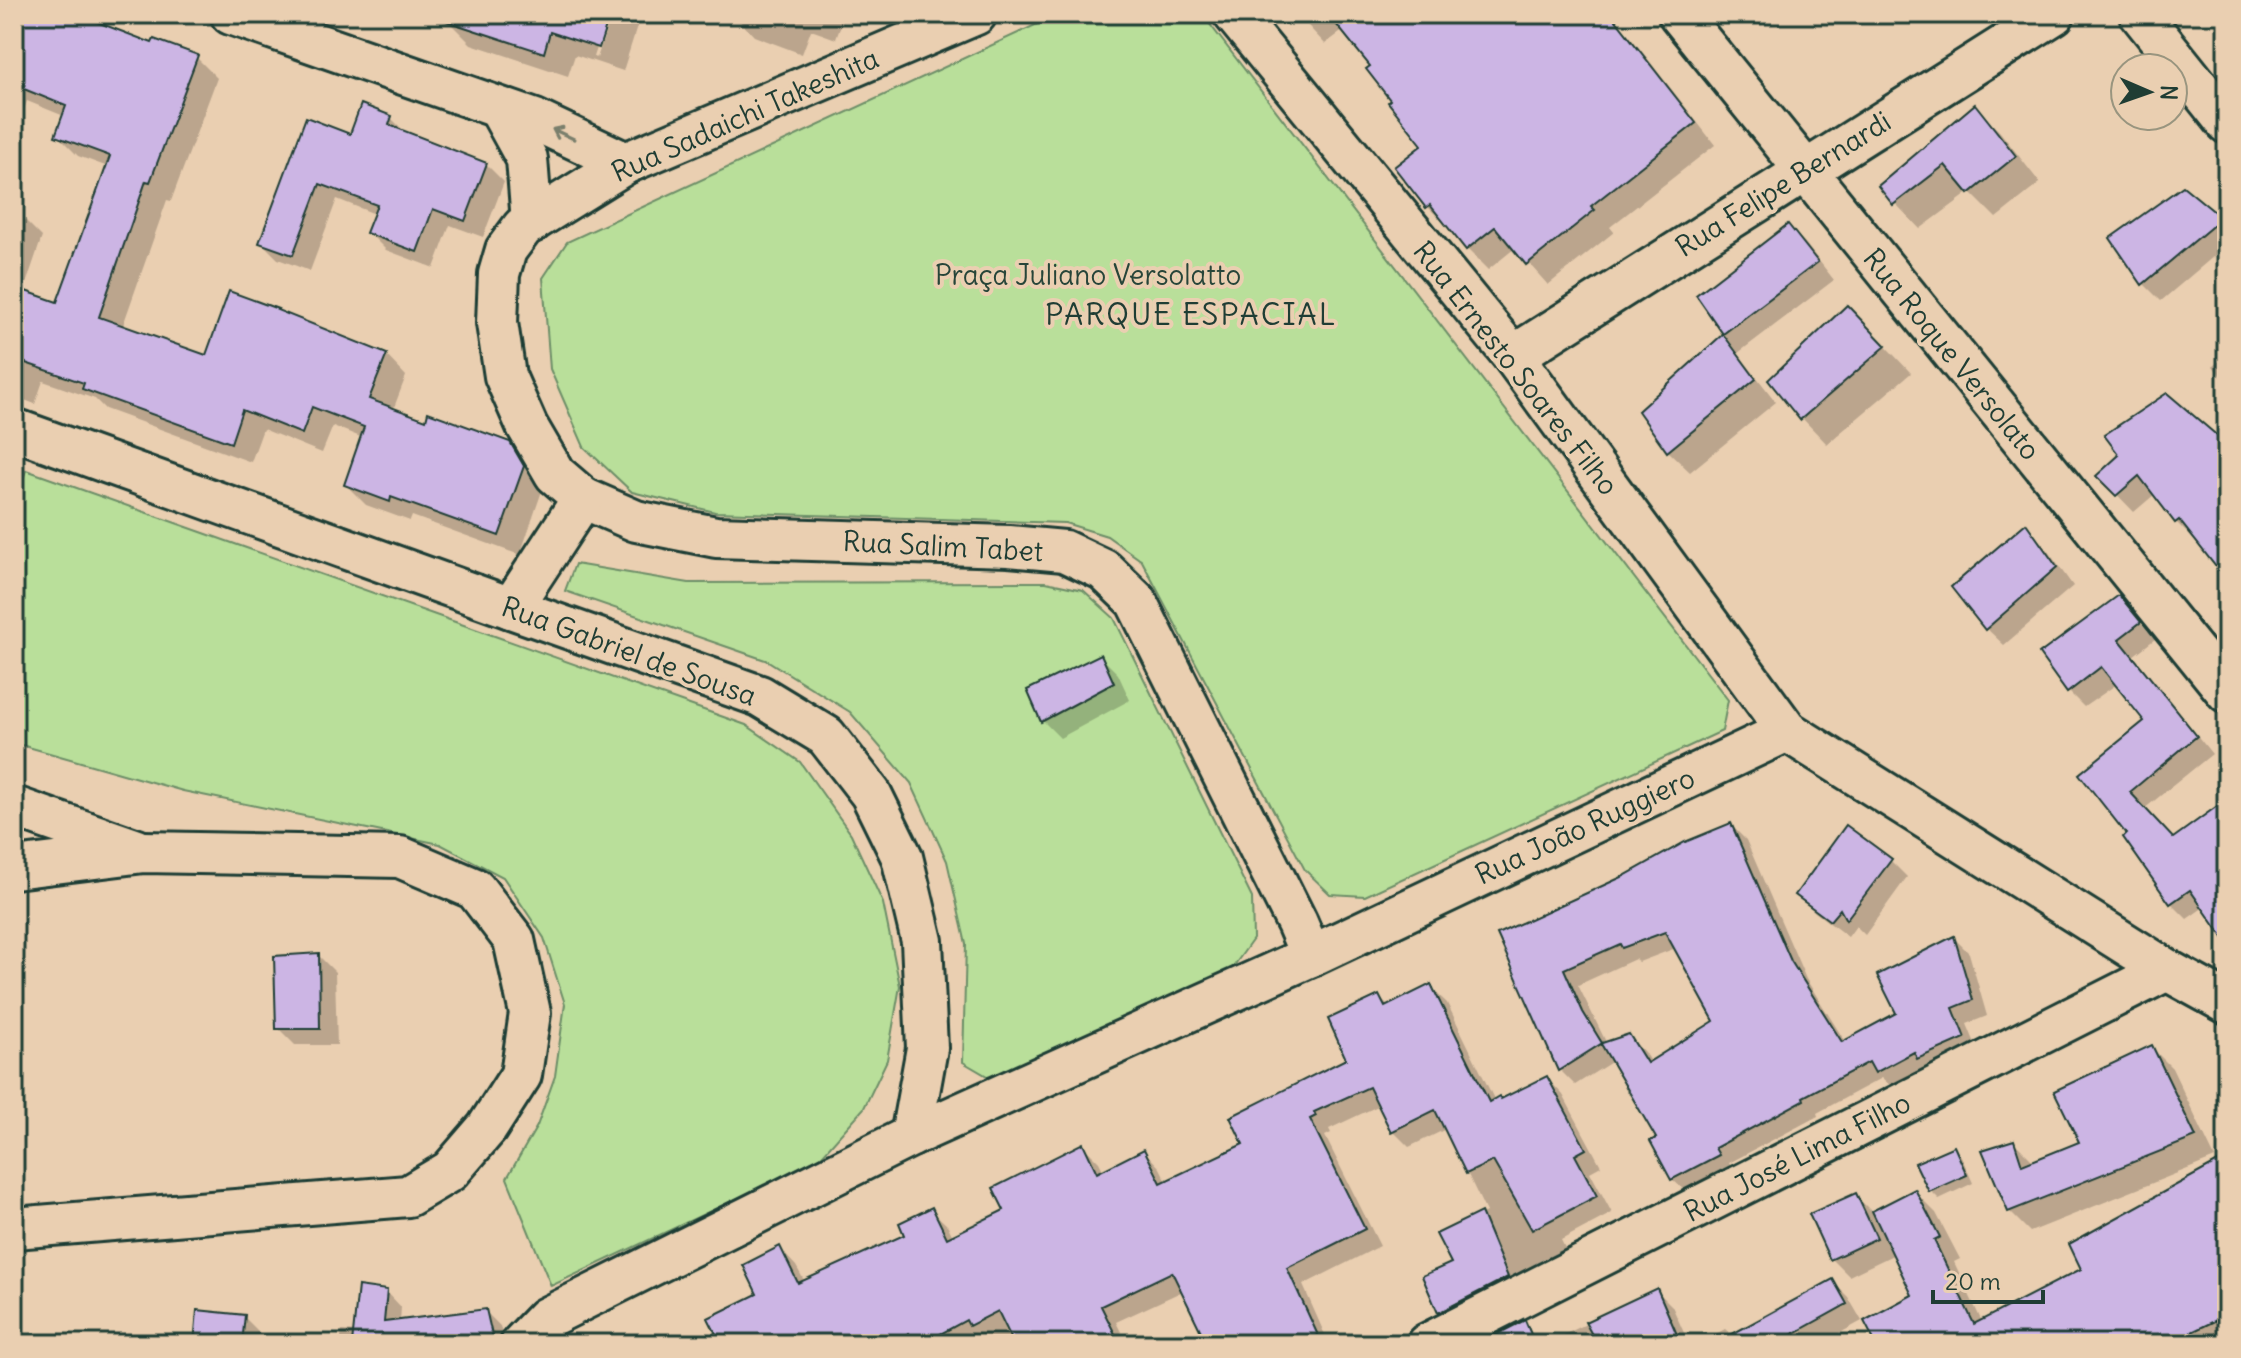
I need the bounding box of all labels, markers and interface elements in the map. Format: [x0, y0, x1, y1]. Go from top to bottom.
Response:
street label: Rua Sadaichi Takeshita [606, 40, 884, 190]
north arrow [2109, 52, 2189, 132]
text: N [2155, 85, 2183, 101]
street label: Rua Felipe Bernardi [1669, 103, 1897, 265]
one-way arrow [552, 125, 576, 140]
street label: Rua Ernesto Soares Filho [1406, 234, 1626, 502]
street label: Rua Roque Versolato [1856, 241, 2048, 467]
park label: Praça Juliano Versolatto [935, 257, 1241, 293]
district label: PARQUE ESPACIAL [1045, 295, 1337, 333]
street label: Rua Salim Tabet [842, 523, 1044, 569]
street label: Rua Gabriel de Sousa [497, 588, 761, 714]
street label: Rua João Ruggiero [1469, 759, 1701, 893]
street label: Rua José Lima Filho [1677, 1084, 1917, 1230]
scale bar [1933, 1254, 2043, 1304]
text: 20 m [1945, 1266, 2001, 1296]

